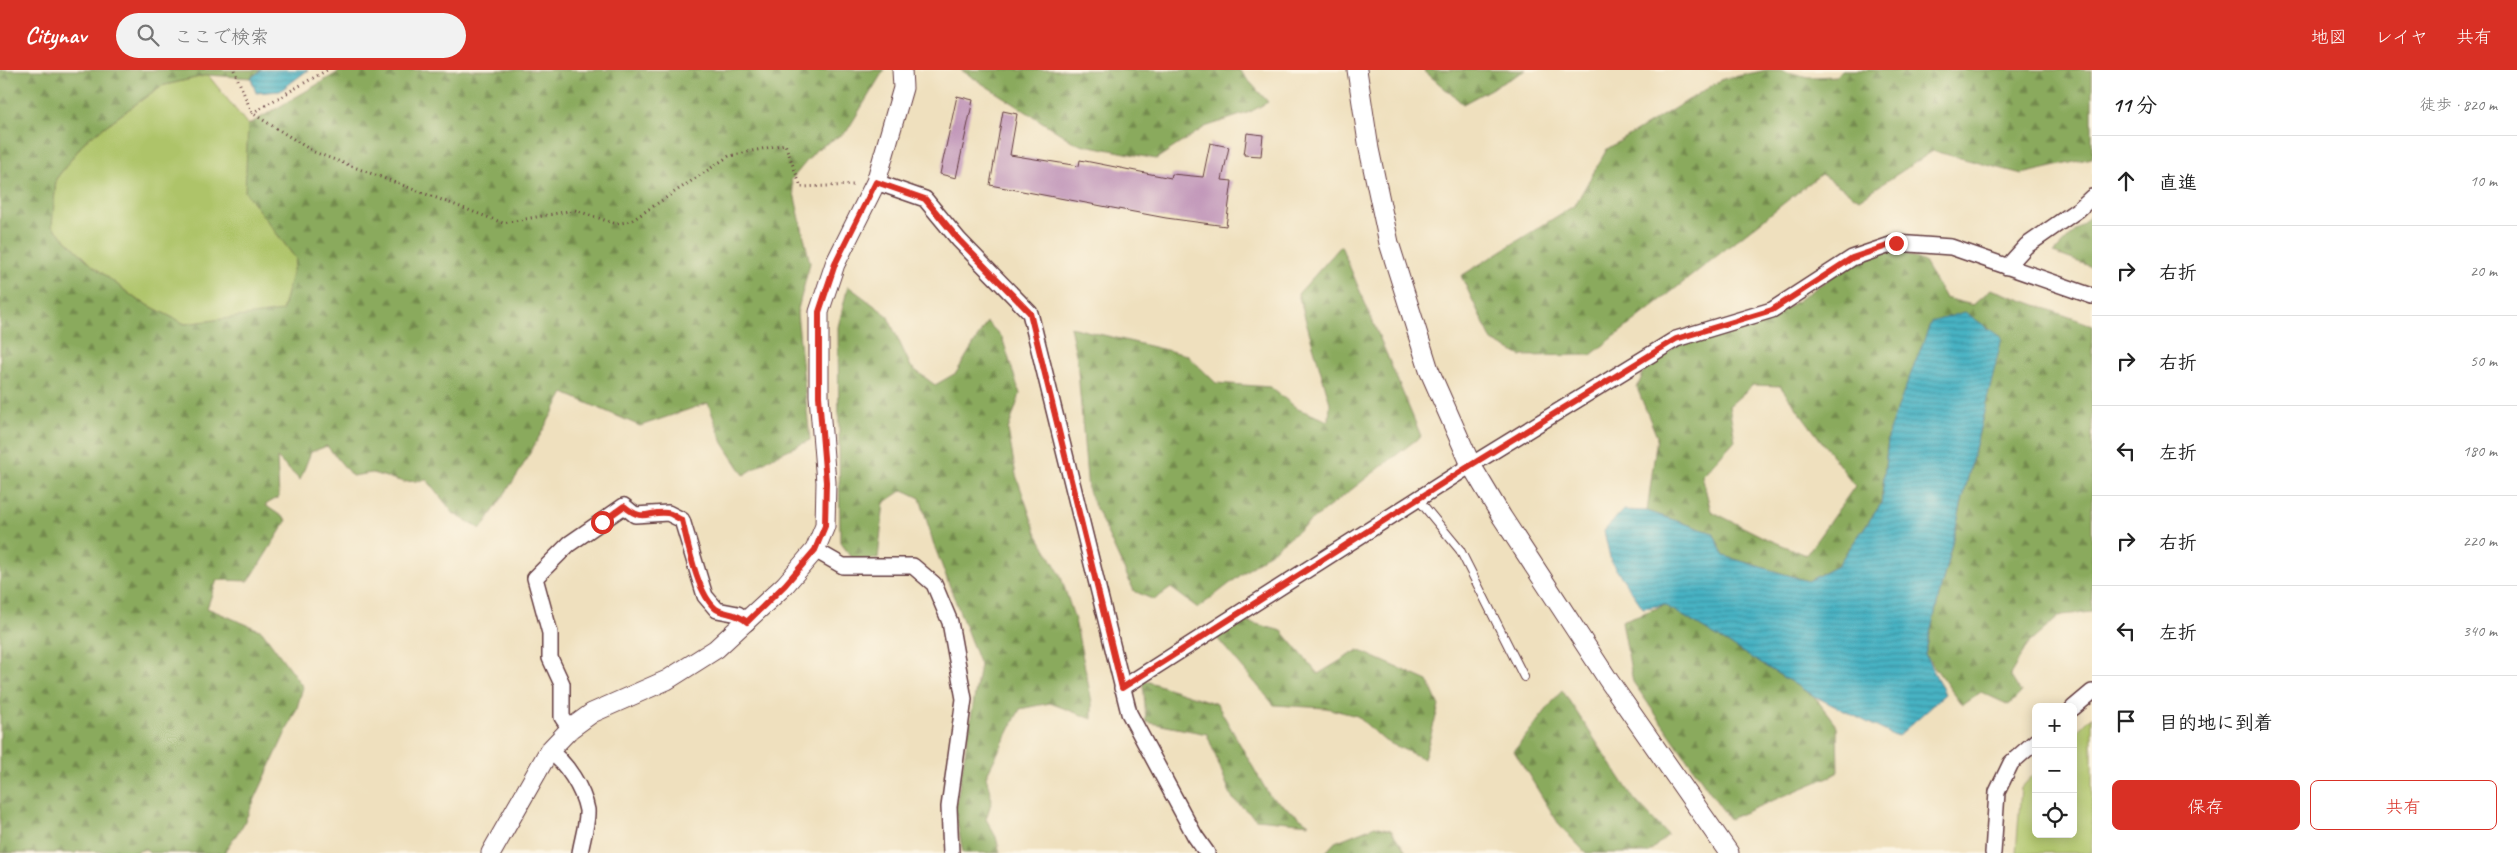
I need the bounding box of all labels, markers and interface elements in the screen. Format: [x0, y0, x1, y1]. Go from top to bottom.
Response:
search box [116, 13, 466, 58]
text: Citynav [25, 20, 86, 50]
icon: search [134, 21, 162, 49]
text: ここで検索 [174, 25, 269, 49]
text: 地図 [2311, 26, 2347, 48]
text: レイヤ [2375, 26, 2428, 48]
text: 共有 [2456, 26, 2492, 48]
text: 11 分 [2112, 92, 2157, 118]
text: 徒歩 · 820 m [2420, 95, 2497, 115]
icon: ahead [2112, 167, 2140, 195]
text: 直進 [2159, 171, 2197, 195]
text: 10 m [2470, 171, 2497, 191]
route end [1885, 232, 1908, 255]
icon: right [2112, 257, 2140, 285]
text: 右折 [2159, 261, 2197, 285]
text: 20 m [2470, 261, 2497, 281]
icon: right [2112, 347, 2140, 375]
text: 右折 [2159, 351, 2197, 375]
text: 50 m [2470, 351, 2497, 371]
icon: left [2112, 437, 2140, 465]
text: 左折 [2159, 441, 2197, 465]
text: 180 m [2463, 441, 2497, 461]
route start [591, 511, 614, 534]
icon: right [2112, 527, 2140, 555]
text: 右折 [2159, 531, 2197, 555]
text: 220 m [2463, 531, 2497, 551]
icon: left [2112, 617, 2140, 645]
text: 左折 [2159, 621, 2197, 645]
text: 340 m [2463, 621, 2497, 641]
map controls [2032, 703, 2077, 838]
button: + [2032, 703, 2077, 748]
icon: arrive [2112, 707, 2140, 735]
text: 目的地に到着 [2159, 711, 2273, 735]
button: − [2032, 748, 2077, 793]
button: 保存 [2112, 780, 2300, 830]
button: 共有 [2310, 780, 2497, 830]
button: locate [2032, 793, 2077, 838]

